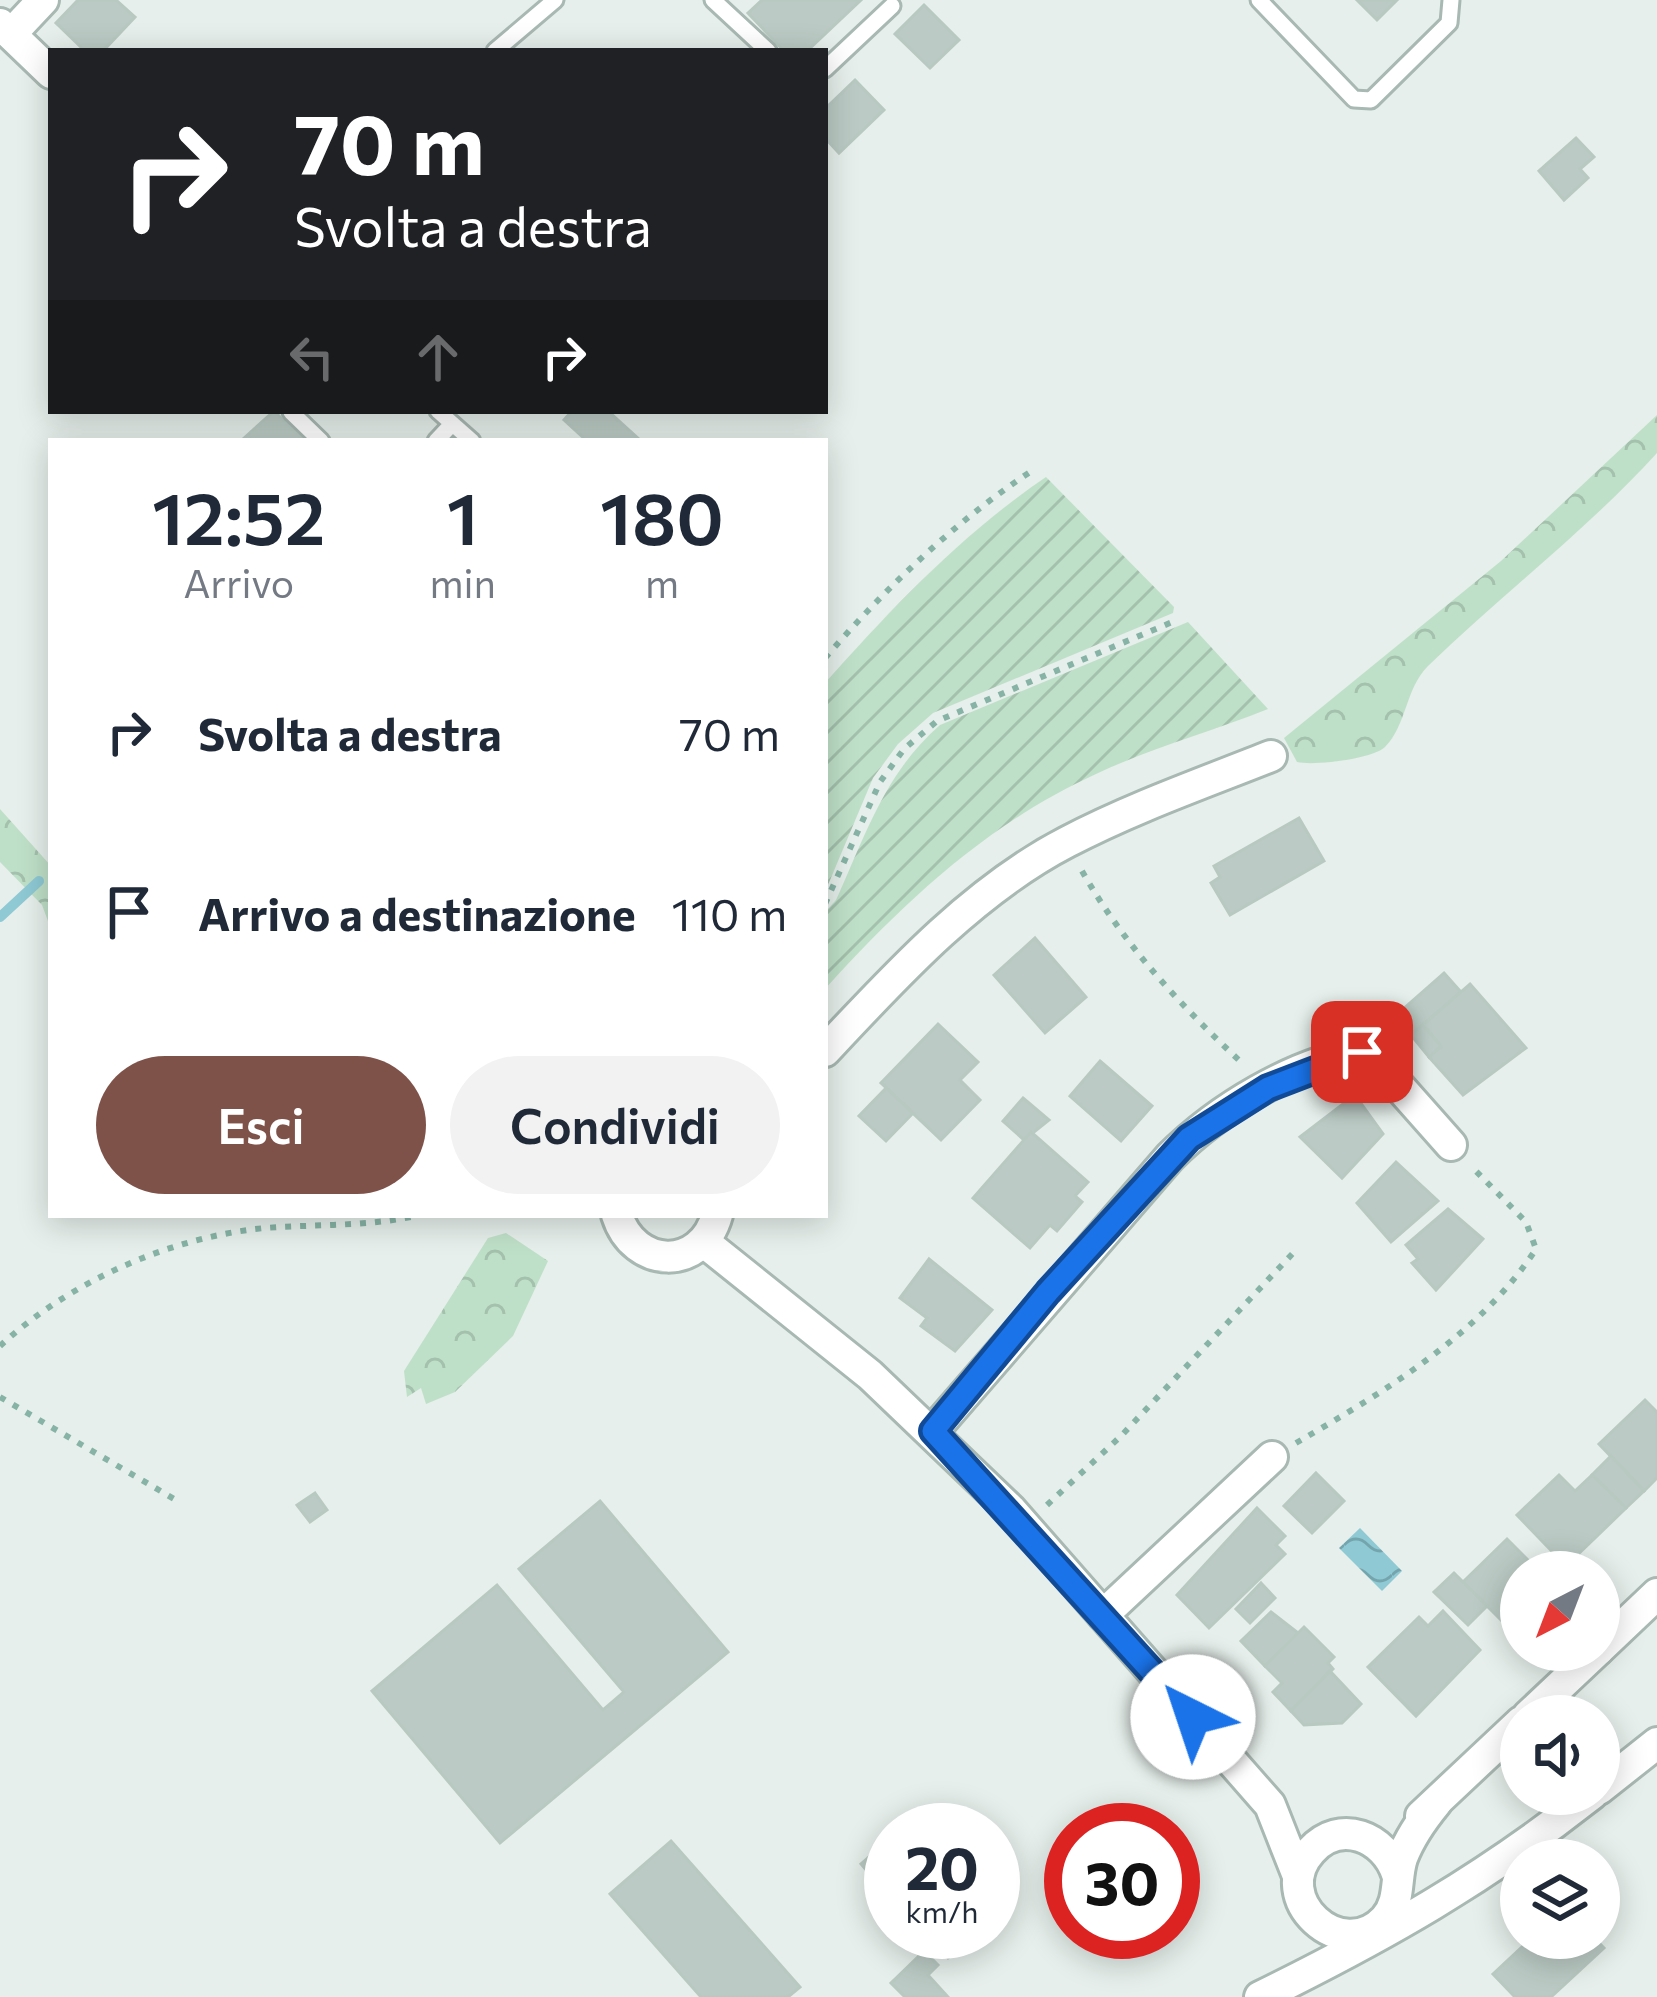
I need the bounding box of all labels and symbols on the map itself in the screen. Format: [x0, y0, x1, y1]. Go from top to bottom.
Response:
pin [1311, 1001, 1413, 1103]
north arrow [1500, 1551, 1620, 1671]
position arrow [1130, 1654, 1256, 1780]
speed limit sign: 30 [1044, 1803, 1200, 1959]

